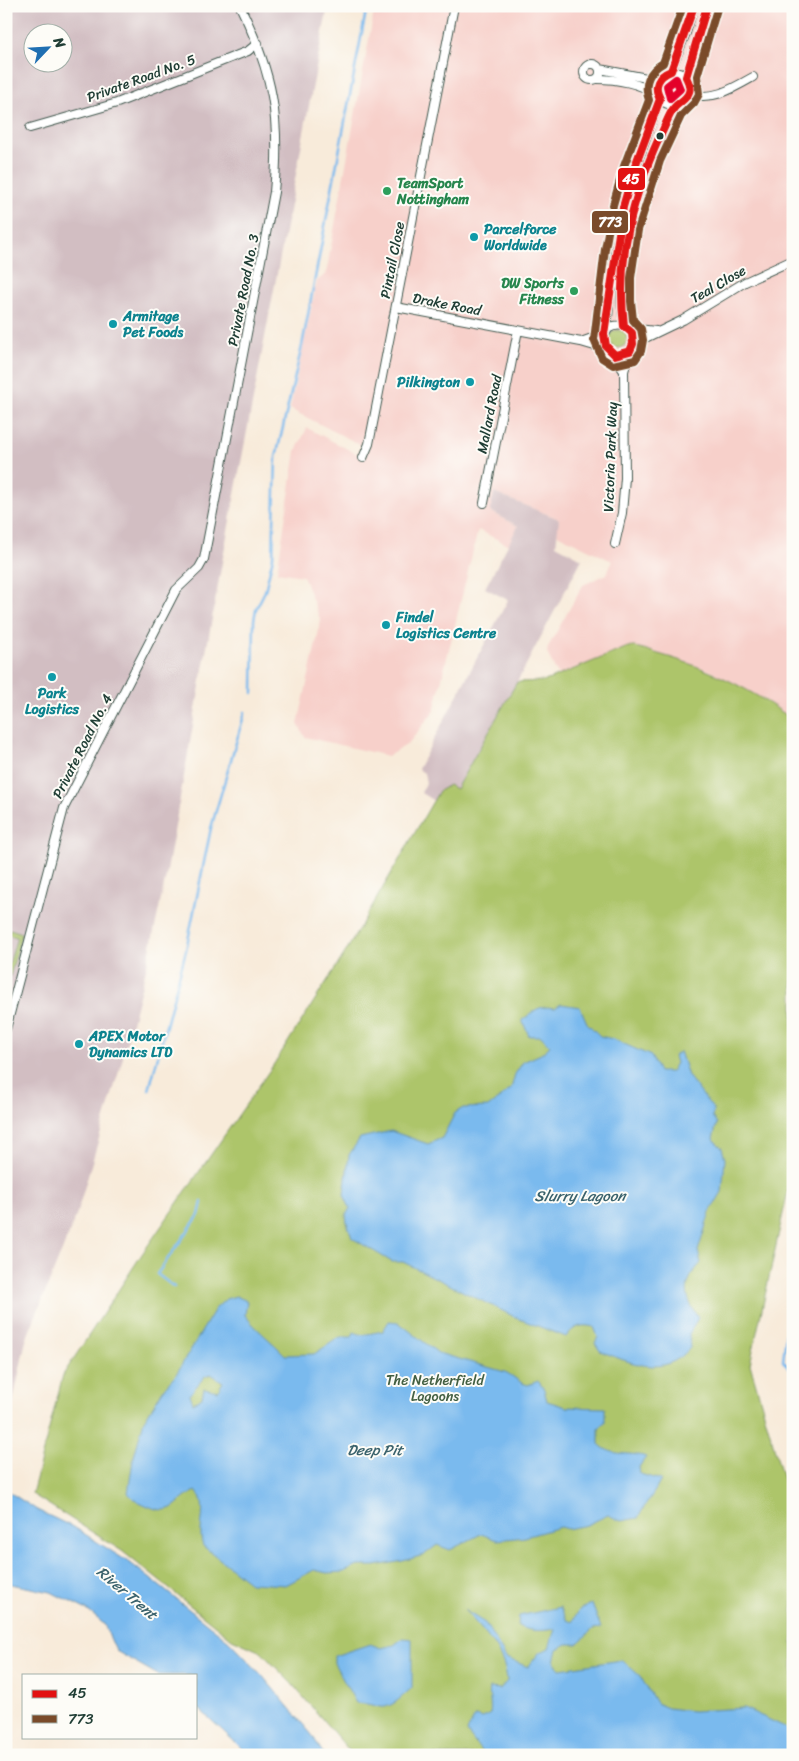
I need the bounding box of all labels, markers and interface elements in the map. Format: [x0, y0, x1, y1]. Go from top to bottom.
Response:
north arrow [22, 22, 72, 72]
text: N [46, 32, 73, 53]
street label: Private Road No. 5 [83, 47, 200, 110]
unlabelled marker [655, 131, 665, 141]
line badge: 45 [617, 167, 646, 191]
text: 45 [621, 167, 640, 192]
place label: TeamSport Nottingham [396, 171, 469, 212]
marker: TeamSport Nottingham [381, 185, 393, 197]
line badge: 773 [591, 210, 629, 234]
text: 773 [598, 210, 622, 235]
place label: Parcelforce Worldwide [484, 217, 557, 258]
street label: Pintail Close [373, 219, 412, 301]
marker: Parcelforce Worldwide [468, 231, 480, 243]
street label: Private Road No. 3 [220, 232, 267, 348]
street label: Teal Close [686, 258, 751, 311]
place label: DW Sports Fitness [501, 271, 565, 312]
marker: DW Sports Fitness [568, 285, 580, 297]
street label: Drake Road [411, 286, 485, 324]
place label: Armitage Pet Foods [122, 304, 184, 345]
marker: Armitage Pet Foods [107, 318, 119, 330]
place label: Pilkington [397, 370, 460, 395]
street label: Mallard Road [470, 371, 510, 456]
marker: Pilkington [464, 376, 476, 388]
street label: Victoria Park Way [596, 401, 625, 513]
place label: Findel Logistics Centre [395, 605, 497, 646]
marker: Findel Logistics Centre [380, 619, 392, 631]
marker: Park Logistics [46, 671, 58, 683]
place label: Park Logistics [25, 681, 80, 722]
street label: Private Road No. 4 [45, 689, 120, 803]
place label: APEX Motor Dynamics LTD [88, 1024, 173, 1065]
marker: APEX Motor Dynamics LTD [73, 1038, 85, 1050]
water label: Slurry Lagoon [535, 1183, 627, 1209]
park label: The Netherfield Lagoons [386, 1368, 486, 1409]
water label: Deep Pit [347, 1437, 404, 1463]
water label: River Trent [91, 1560, 164, 1627]
legend [22, 1674, 198, 1738]
text: 45 [68, 1680, 87, 1706]
text: 773 [68, 1706, 93, 1732]

